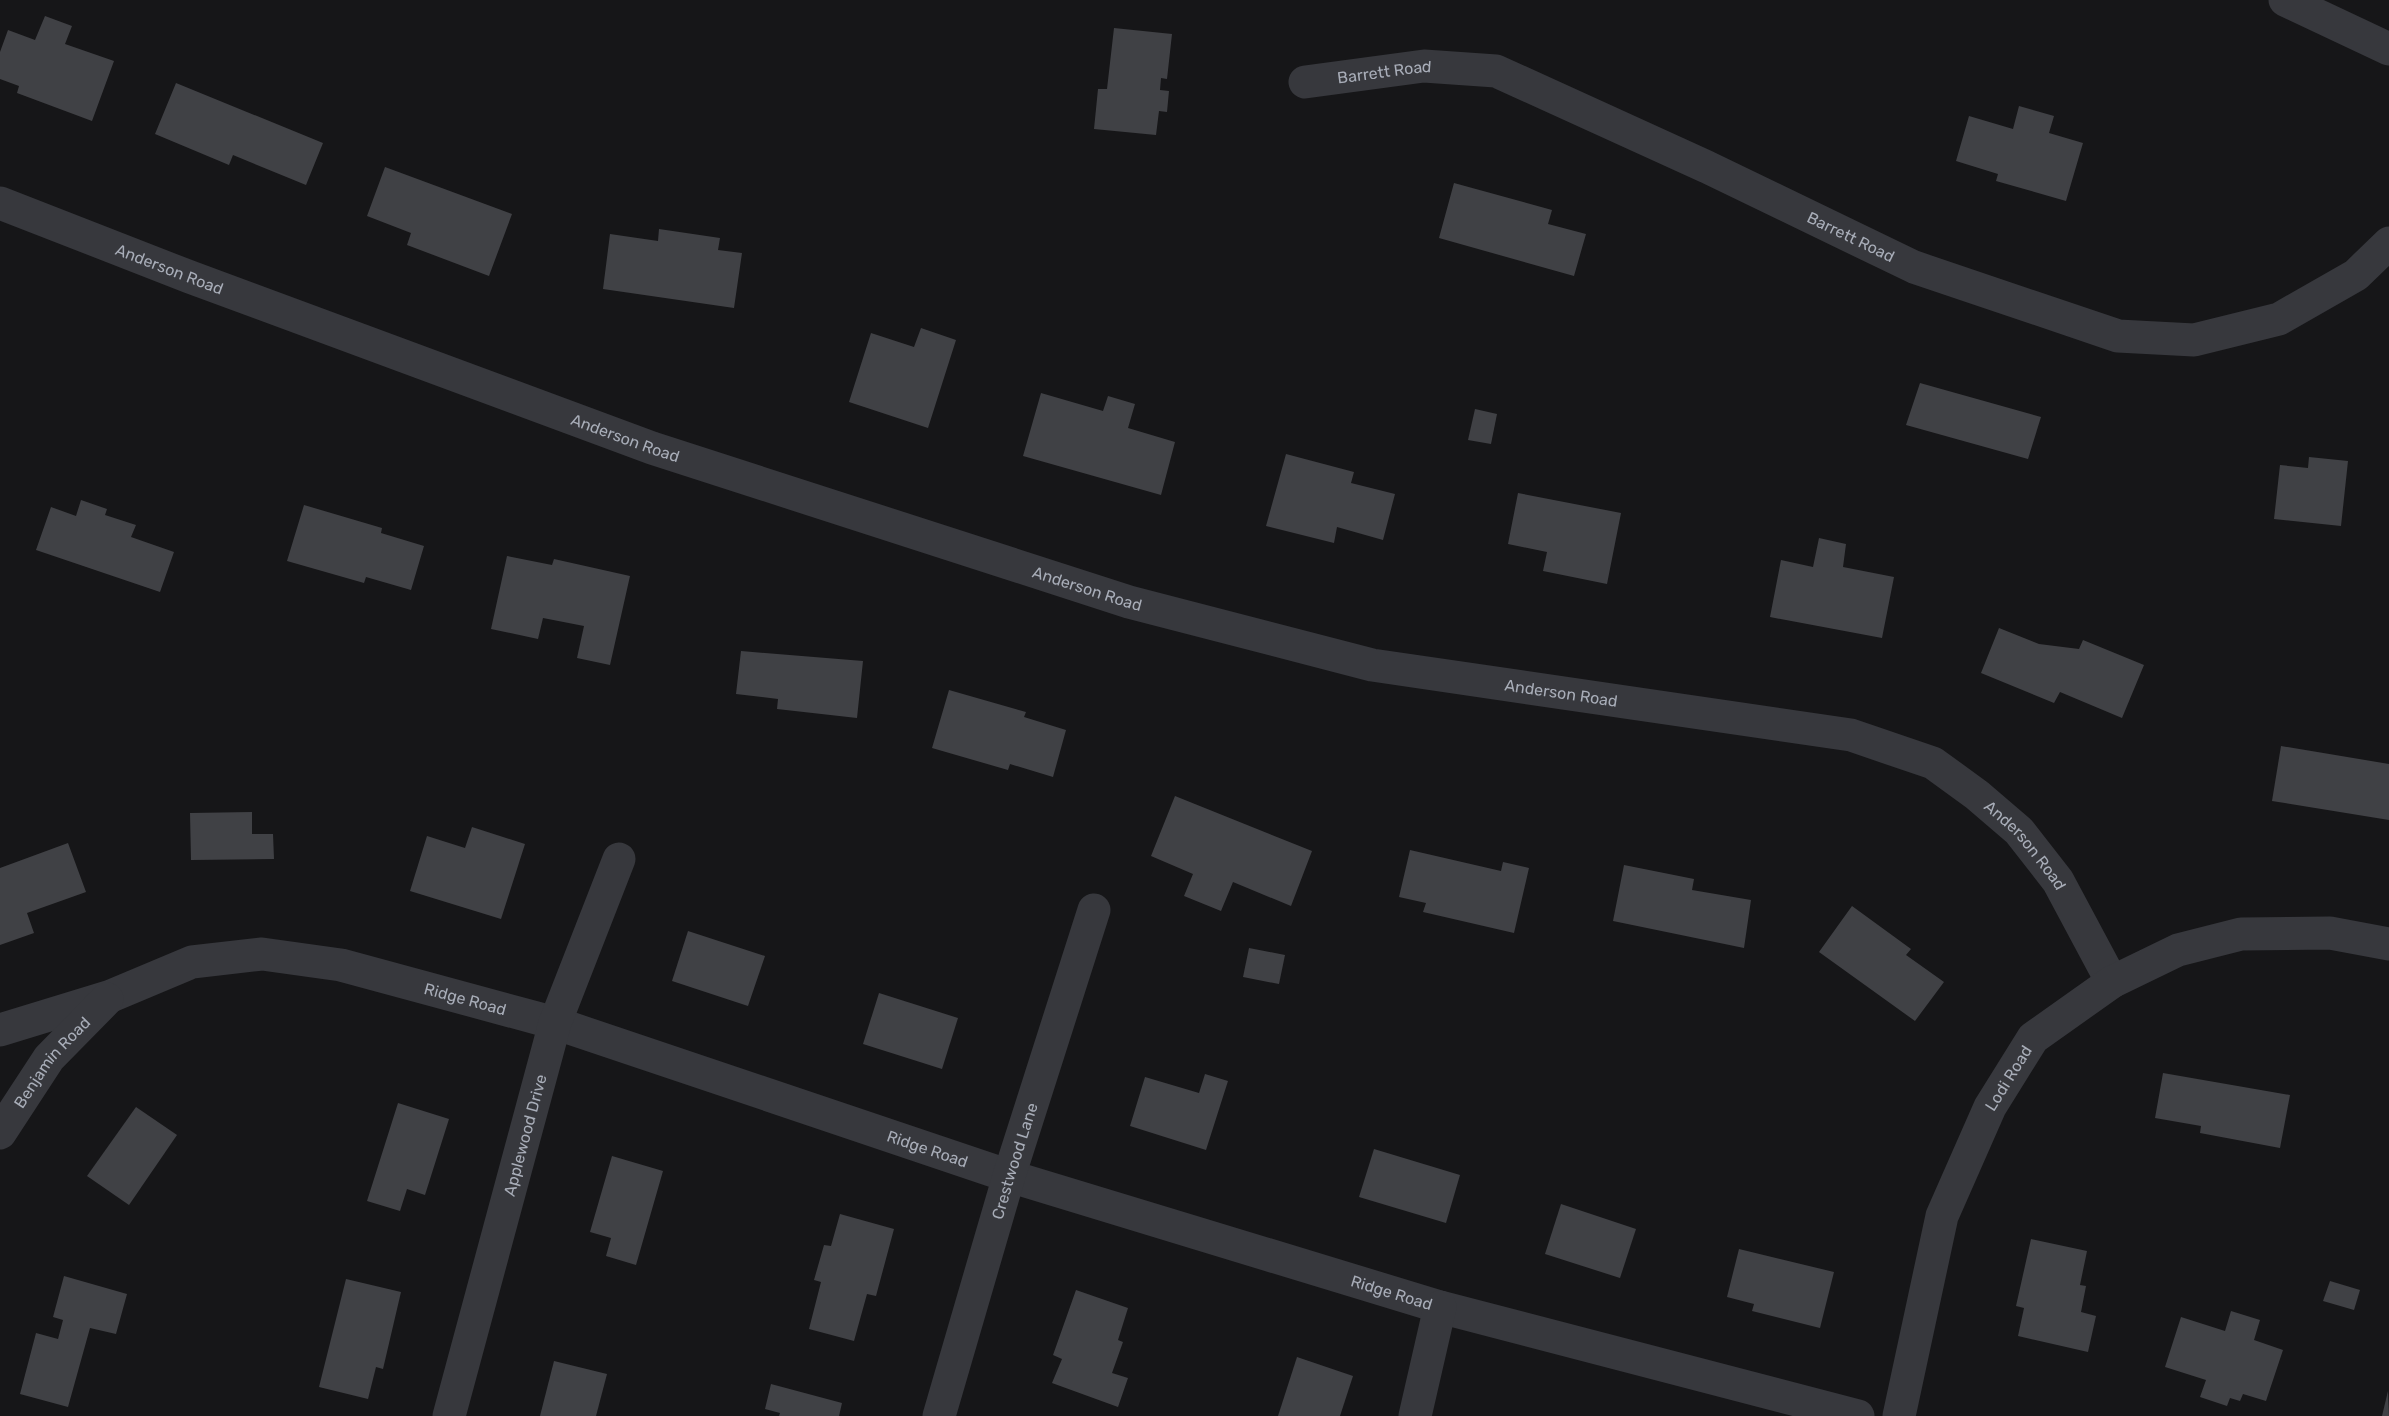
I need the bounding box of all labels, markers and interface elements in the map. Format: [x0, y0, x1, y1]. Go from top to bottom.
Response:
street label: Barrett Road [1336, 56, 1432, 87]
street label: Barrett Road [1804, 207, 1898, 266]
street label: Anderson Road [113, 240, 226, 298]
street label: Anderson Road [569, 409, 682, 466]
street label: Anderson Road [1030, 562, 1144, 615]
street label: Anderson Road [1503, 675, 1619, 710]
street label: Anderson Road [1981, 796, 2070, 893]
street label: Ridge Road [422, 979, 509, 1019]
street label: Benjamin Road [10, 1013, 94, 1111]
street label: Lodi Road [1981, 1042, 2036, 1114]
street label: Applewood Drive [499, 1072, 550, 1198]
street label: Crestwood Lane [987, 1100, 1041, 1221]
street label: Ridge Road [885, 1126, 971, 1171]
street label: Ridge Road [1349, 1271, 1435, 1314]

